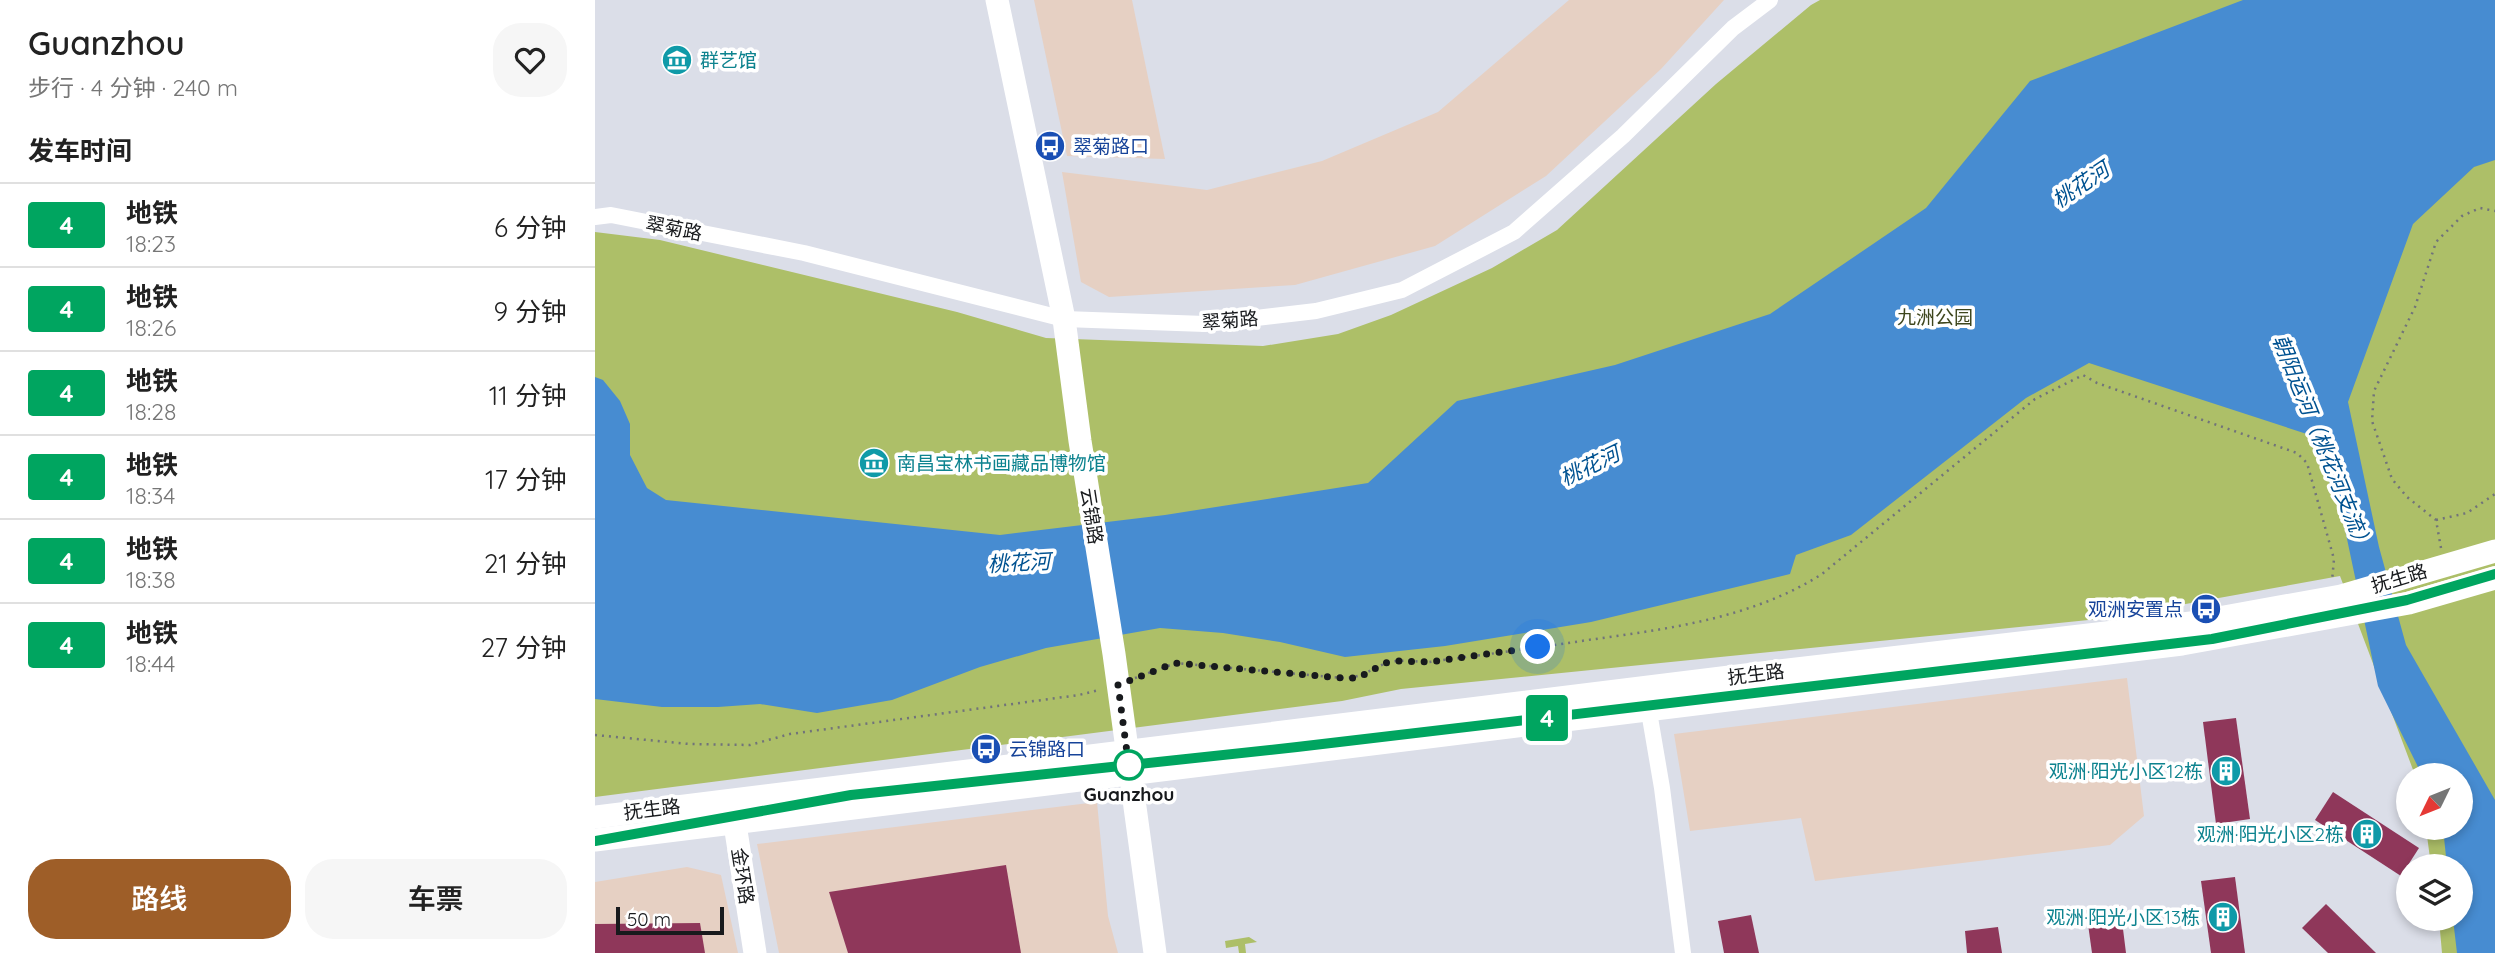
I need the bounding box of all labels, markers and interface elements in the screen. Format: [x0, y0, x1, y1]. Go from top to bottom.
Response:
text: Guanzhou [28, 22, 185, 63]
button: heart [493, 23, 567, 97]
museum icon: 群艺馆 [660, 43, 694, 77]
place label: 群艺馆 [700, 48, 757, 72]
text: 步行 · 4 分钟 · 240 m [28, 73, 238, 102]
bus stop icon: 翠菊路口 [1033, 129, 1067, 163]
text: 发车时间 [28, 134, 132, 167]
place label: 翠菊路口 [1073, 134, 1149, 158]
water label: 桃花河 [2047, 154, 2117, 213]
text: 地铁 [126, 196, 178, 229]
text: 4 [59, 210, 74, 240]
text: 6 分钟 [494, 211, 567, 244]
street label: 翠菊路 [644, 211, 704, 245]
text: 18:23 [126, 229, 176, 258]
text: 地铁 [126, 280, 178, 313]
text: 4 [59, 294, 74, 324]
text: 9 分钟 [493, 295, 567, 328]
park label: 九洲公园 [1897, 305, 1973, 329]
street label: 翠菊路 [1201, 306, 1259, 334]
text: 18:26 [126, 313, 176, 342]
water label: 朝阳运河（桃花河支流） [2268, 331, 2378, 555]
text: 地铁 [126, 364, 178, 397]
text: 4 [59, 378, 74, 408]
text: 11 分钟 [489, 379, 567, 412]
text: 18:28 [126, 397, 176, 426]
water label: 桃花河 [1556, 438, 1627, 491]
museum icon: 南昌宝林书画藏品博物馆 [857, 446, 891, 480]
text: 地铁 [126, 448, 178, 481]
place label: 南昌宝林书画藏品博物馆 [897, 451, 1106, 475]
text: 4 [59, 462, 74, 492]
text: 17 分钟 [485, 463, 567, 496]
text: 18:34 [126, 481, 175, 510]
street label: 云锦路 [1076, 486, 1108, 546]
text: 地铁 [126, 532, 178, 565]
text: 4 [59, 546, 74, 576]
text: 21 分钟 [484, 547, 567, 580]
water label: 桃花河 [987, 547, 1055, 577]
street label: 抚生路 [2368, 558, 2430, 598]
text: 18:38 [126, 565, 176, 594]
bus stop icon: 观洲安置点 [2189, 592, 2223, 626]
place label: 观洲安置点 [2088, 597, 2183, 621]
text: 地铁 [126, 616, 178, 649]
your location [1520, 629, 1555, 664]
text: 4 [59, 630, 74, 660]
text: 27 分钟 [481, 631, 567, 664]
text: 18:44 [126, 649, 175, 678]
street label: 抚生路 [1726, 659, 1786, 689]
line badge: 4 [1524, 695, 1570, 741]
text: 4 [1540, 703, 1554, 733]
bus stop icon: 云锦路口 [969, 732, 1003, 766]
place label: 云锦路口 [1009, 737, 1085, 761]
marker: Guanzhou [1114, 750, 1144, 780]
building icon: 观洲·阳光小区12栋 [2209, 754, 2243, 788]
place label: 观洲·阳光小区12栋 [2049, 759, 2203, 783]
north arrow [2396, 763, 2473, 840]
map controls [2396, 763, 2473, 931]
place label: Guanzhou [1084, 782, 1174, 806]
street label: 抚生路 [622, 794, 682, 824]
building icon: 观洲·阳光小区2栋 [2350, 817, 2384, 851]
place label: 观洲·阳光小区2栋 [2197, 822, 2344, 846]
street label: 金环路 [727, 846, 759, 906]
button: layers [2396, 854, 2473, 931]
button: 路线 [28, 859, 291, 939]
button: 车票 [305, 859, 567, 939]
building icon: 观洲·阳光小区13栋 [2206, 900, 2240, 934]
scale bar [616, 904, 725, 936]
place label: 观洲·阳光小区13栋 [2046, 905, 2200, 929]
text: 50 m [627, 907, 671, 931]

